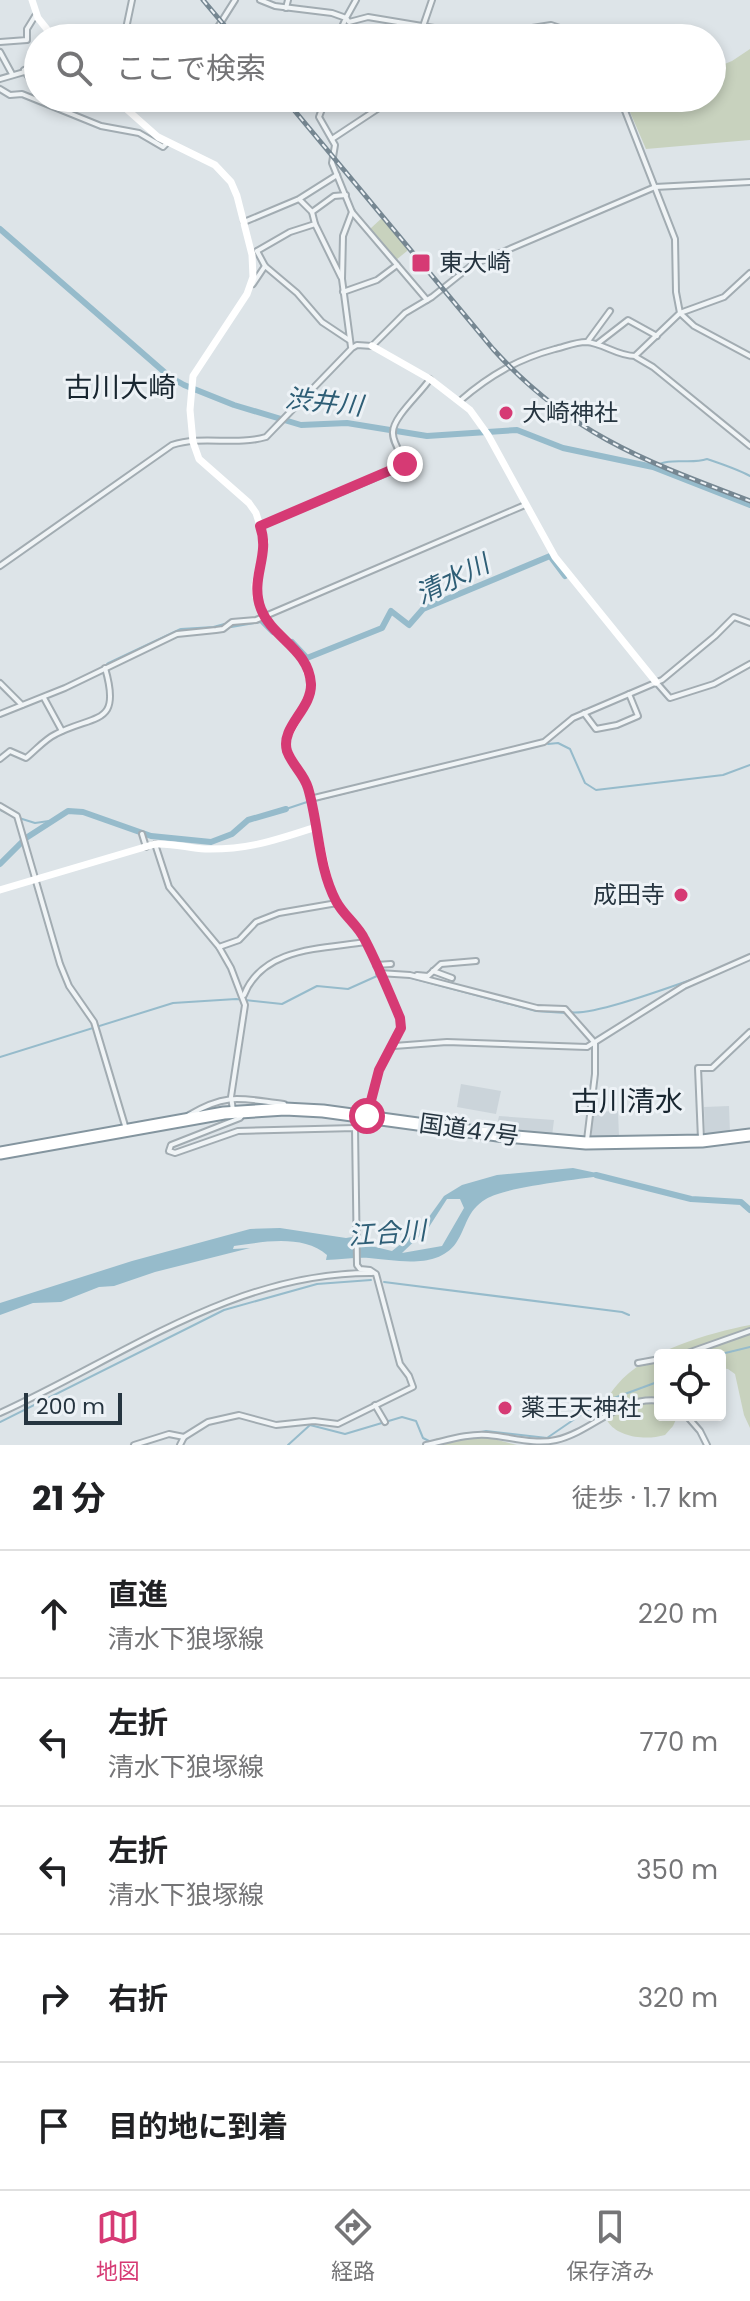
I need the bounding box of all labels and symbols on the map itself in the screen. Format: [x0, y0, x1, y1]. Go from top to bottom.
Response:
place label: 東大崎 [439, 246, 511, 279]
marker: 東大崎 [410, 252, 432, 274]
district label: 古川大崎 [64, 368, 176, 407]
water label: 渋井川 [283, 380, 368, 424]
place label: 大崎神社 [522, 396, 618, 429]
marker: 大崎神社 [497, 404, 515, 422]
route end [387, 446, 423, 482]
water label: 清水川 [409, 544, 498, 612]
place label: 成田寺 [593, 878, 665, 911]
marker: 成田寺 [672, 886, 690, 904]
district label: 古川清水 [571, 1082, 683, 1121]
route start [349, 1098, 385, 1134]
street label: 国道47号 [417, 1106, 521, 1153]
water label: 江合川 [347, 1212, 430, 1254]
scale bar [24, 1389, 122, 1425]
place label: 薬王天神社 [521, 1391, 641, 1424]
marker: 薬王天神社 [496, 1399, 514, 1417]

